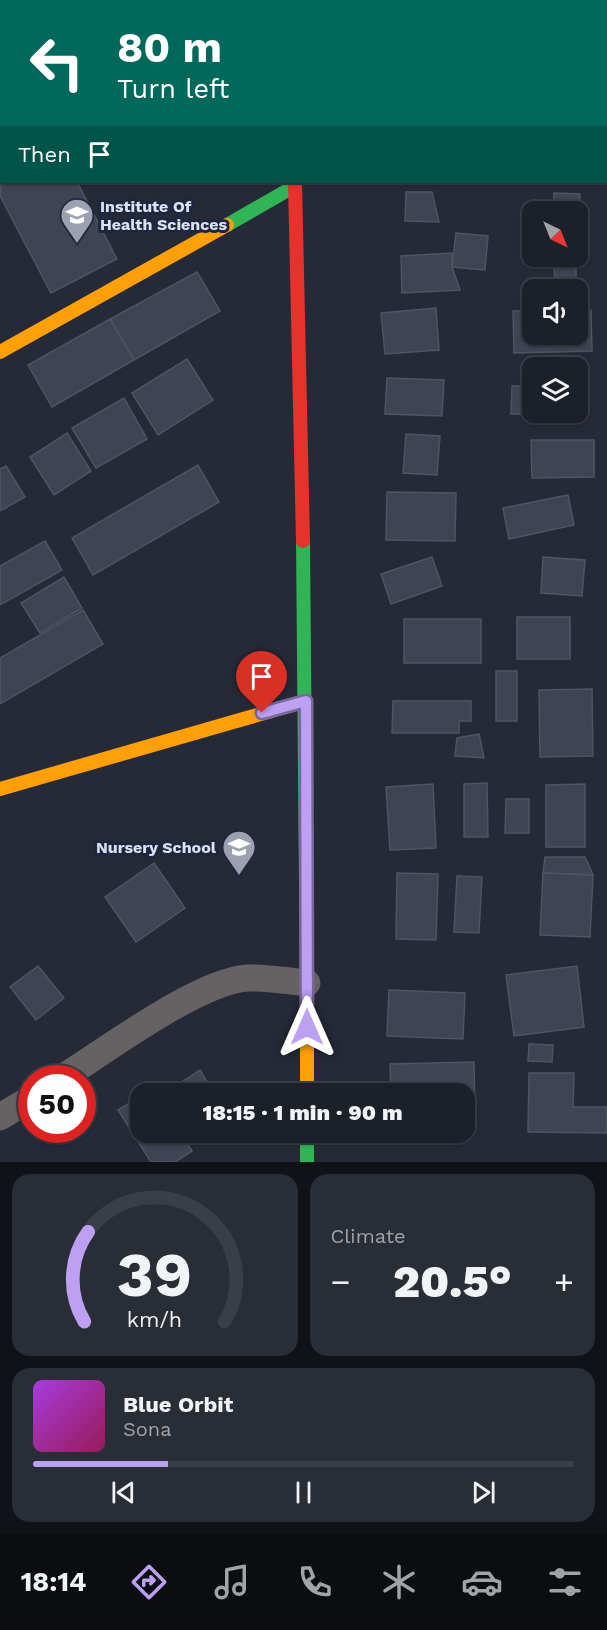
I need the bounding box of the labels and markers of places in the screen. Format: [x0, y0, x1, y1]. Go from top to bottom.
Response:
school or university icon: Institute Of Health Sciences [59, 197, 95, 244]
place label: Institute Of Health Sciences [100, 197, 228, 234]
pin [236, 651, 287, 713]
school or university icon: Nursery School [221, 829, 257, 876]
place label: Nursery School [96, 838, 217, 857]

